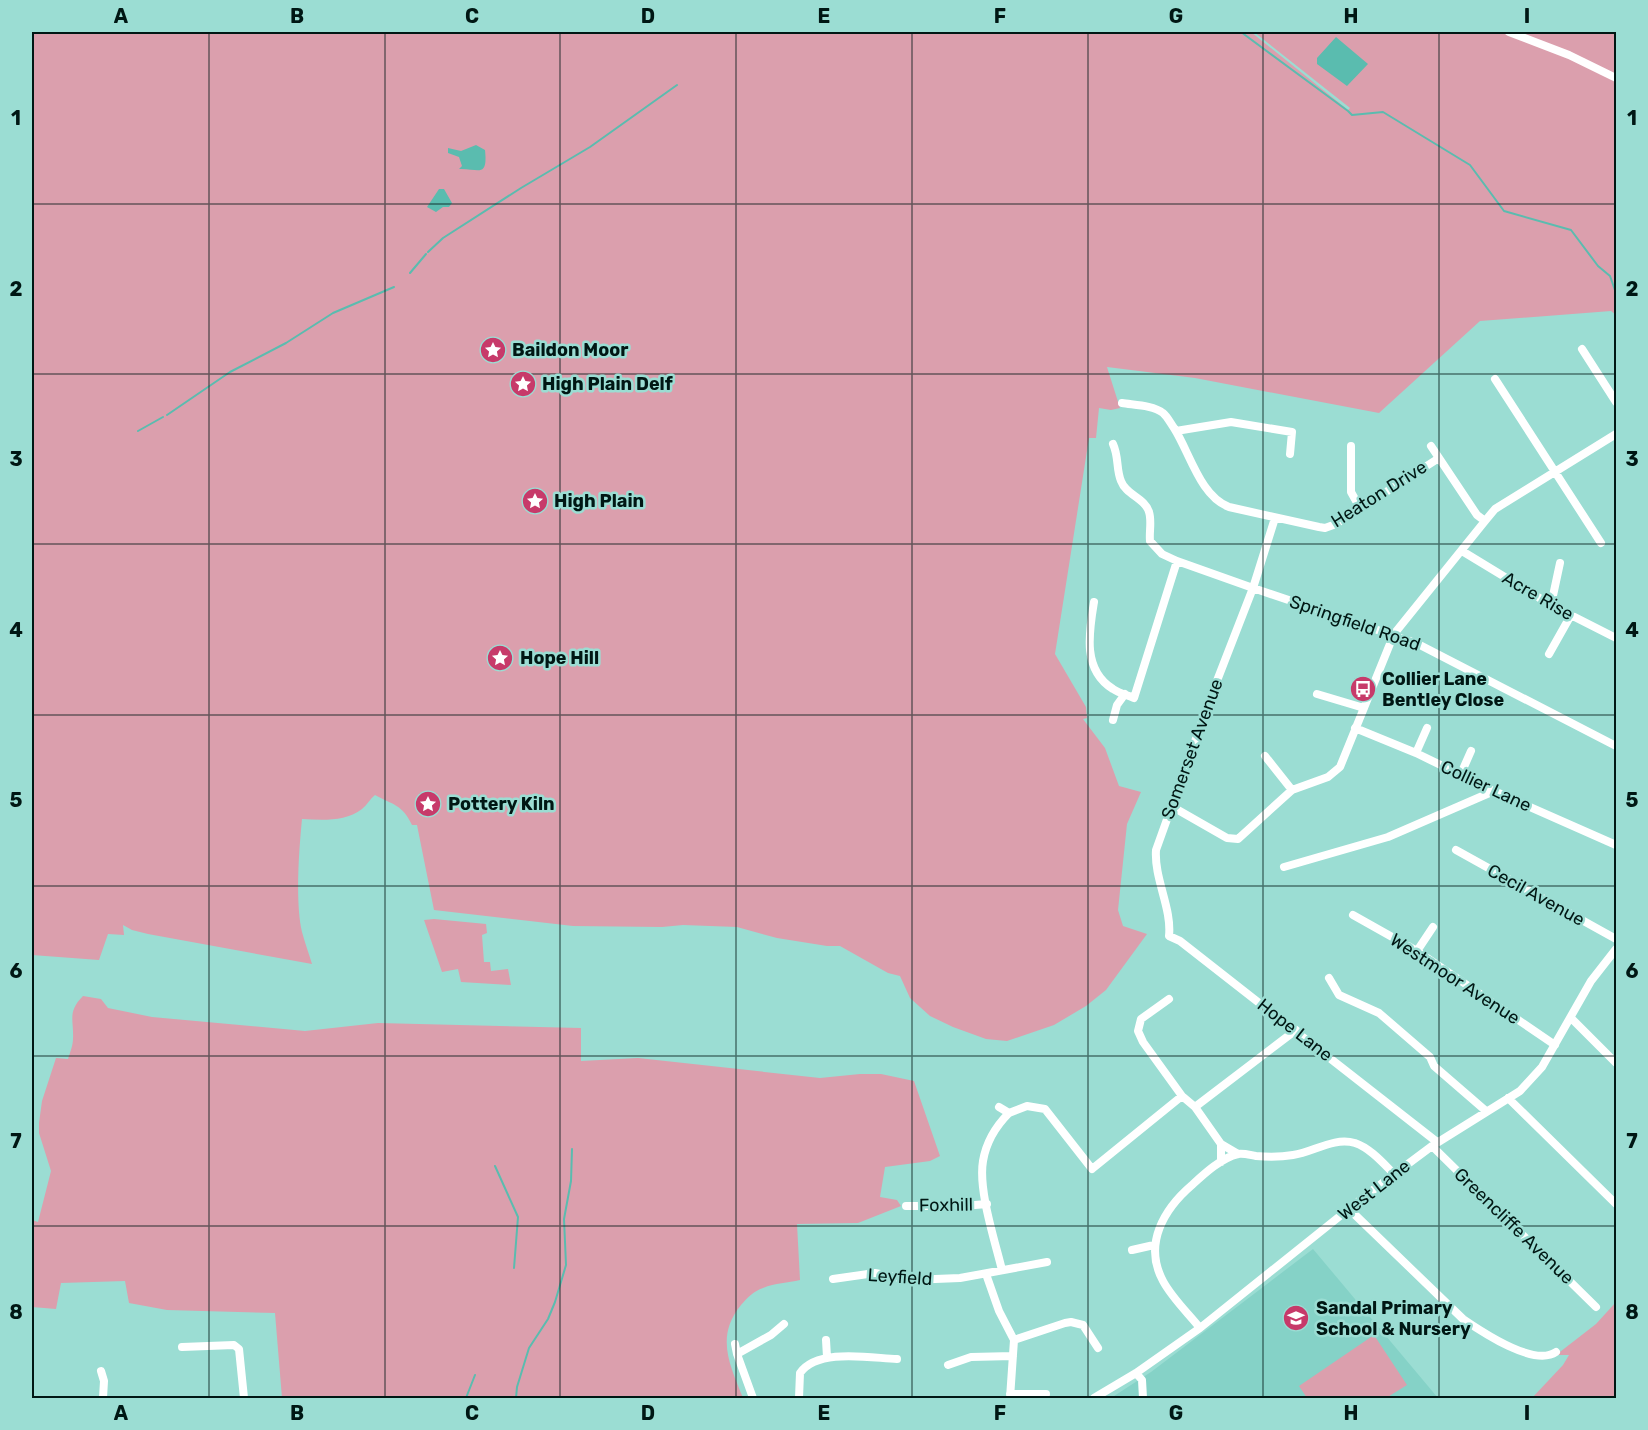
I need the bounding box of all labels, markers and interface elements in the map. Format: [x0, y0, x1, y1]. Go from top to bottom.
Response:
text: A [114, 4, 129, 28]
text: B [290, 4, 304, 28]
text: C [465, 4, 479, 28]
text: D [641, 4, 655, 28]
text: E [818, 4, 830, 28]
text: F [994, 4, 1006, 28]
text: G [1169, 4, 1183, 28]
text: H [1344, 4, 1358, 28]
text: I [1524, 4, 1530, 28]
text: 1 [11, 106, 21, 130]
text: 1 [1627, 106, 1637, 130]
text: 2 [10, 277, 23, 301]
text: 2 [1626, 277, 1639, 301]
place icon: Baildon Moor [478, 335, 508, 365]
place label: Baildon Moor [512, 339, 628, 361]
place icon: High Plain Delf [508, 369, 538, 399]
place label: High Plain Delf [542, 373, 673, 395]
text: 3 [9, 447, 23, 471]
text: 3 [1625, 447, 1639, 471]
street label: Heaton Drive [1327, 456, 1431, 532]
place icon: High Plain [520, 486, 550, 516]
place label: High Plain [554, 490, 644, 512]
street label: Acre Rise [1499, 567, 1577, 625]
street label: Springfield Road [1287, 590, 1423, 656]
text: 4 [9, 618, 23, 642]
text: 4 [1625, 618, 1639, 642]
place icon: Hope Hill [485, 643, 515, 673]
place label: Hope Hill [520, 647, 599, 669]
place label: Collier Lane Bentley Close [1382, 668, 1505, 711]
bus stop icon: Collier Lane Bentley Close [1348, 674, 1378, 704]
street label: Somerset Avenue [1156, 676, 1228, 822]
street label: Collier Lane [1437, 755, 1535, 817]
text: 5 [10, 788, 23, 812]
text: 5 [1626, 788, 1639, 812]
place icon: Pottery Kiln [413, 789, 443, 819]
place label: Pottery Kiln [448, 793, 555, 815]
street label: Cecil Avenue [1484, 859, 1588, 931]
street label: Westmoor Avenue [1386, 929, 1524, 1029]
text: 6 [9, 959, 23, 983]
text: 6 [1625, 959, 1639, 983]
street label: Hope Lane [1253, 994, 1337, 1066]
text: 7 [10, 1129, 22, 1153]
text: 7 [1626, 1129, 1638, 1153]
street label: West Lane [1333, 1155, 1415, 1225]
street label: Greencliffe Avenue [1450, 1163, 1578, 1289]
street label: Foxhill [919, 1194, 973, 1216]
street label: Leyfield [867, 1264, 933, 1290]
place label: Sandal Primary School & Nursery [1316, 1297, 1471, 1340]
text: 8 [9, 1300, 23, 1324]
text: 8 [1625, 1300, 1639, 1324]
school or university icon: Sandal Primary School & Nursery [1281, 1303, 1311, 1333]
text: A [114, 1401, 129, 1425]
text: B [290, 1401, 304, 1425]
text: C [465, 1401, 479, 1425]
text: D [641, 1401, 655, 1425]
text: E [818, 1401, 830, 1425]
text: F [994, 1401, 1006, 1425]
text: G [1169, 1401, 1183, 1425]
text: H [1344, 1401, 1358, 1425]
text: I [1524, 1401, 1530, 1425]

